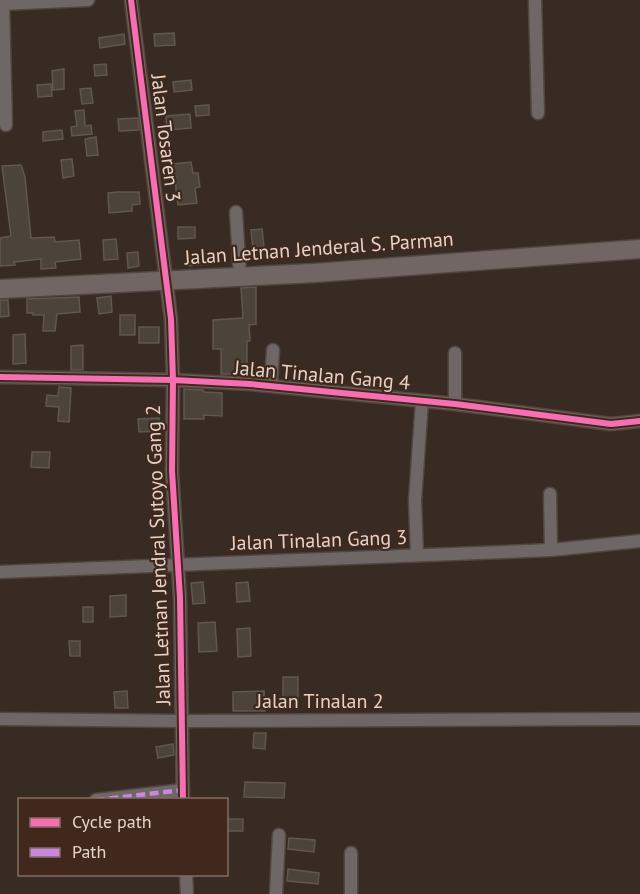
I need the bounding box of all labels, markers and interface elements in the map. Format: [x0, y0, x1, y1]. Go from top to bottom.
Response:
street label: Jalan Tosaren 3 [145, 71, 187, 204]
street label: Jalan Letnan Jenderal S. Parman [183, 226, 454, 270]
street label: Jalan Tinalan Gang 4 [232, 354, 411, 396]
street label: Jalan Letnan Jendral Sutoyo Gang 2 [140, 404, 176, 707]
street label: Jalan Tinalan Gang 3 [229, 524, 408, 556]
street label: Jalan Tinalan 2 [255, 688, 384, 714]
legend [18, 798, 228, 876]
text: Cycle path [72, 810, 152, 833]
text: Path [72, 840, 106, 863]

